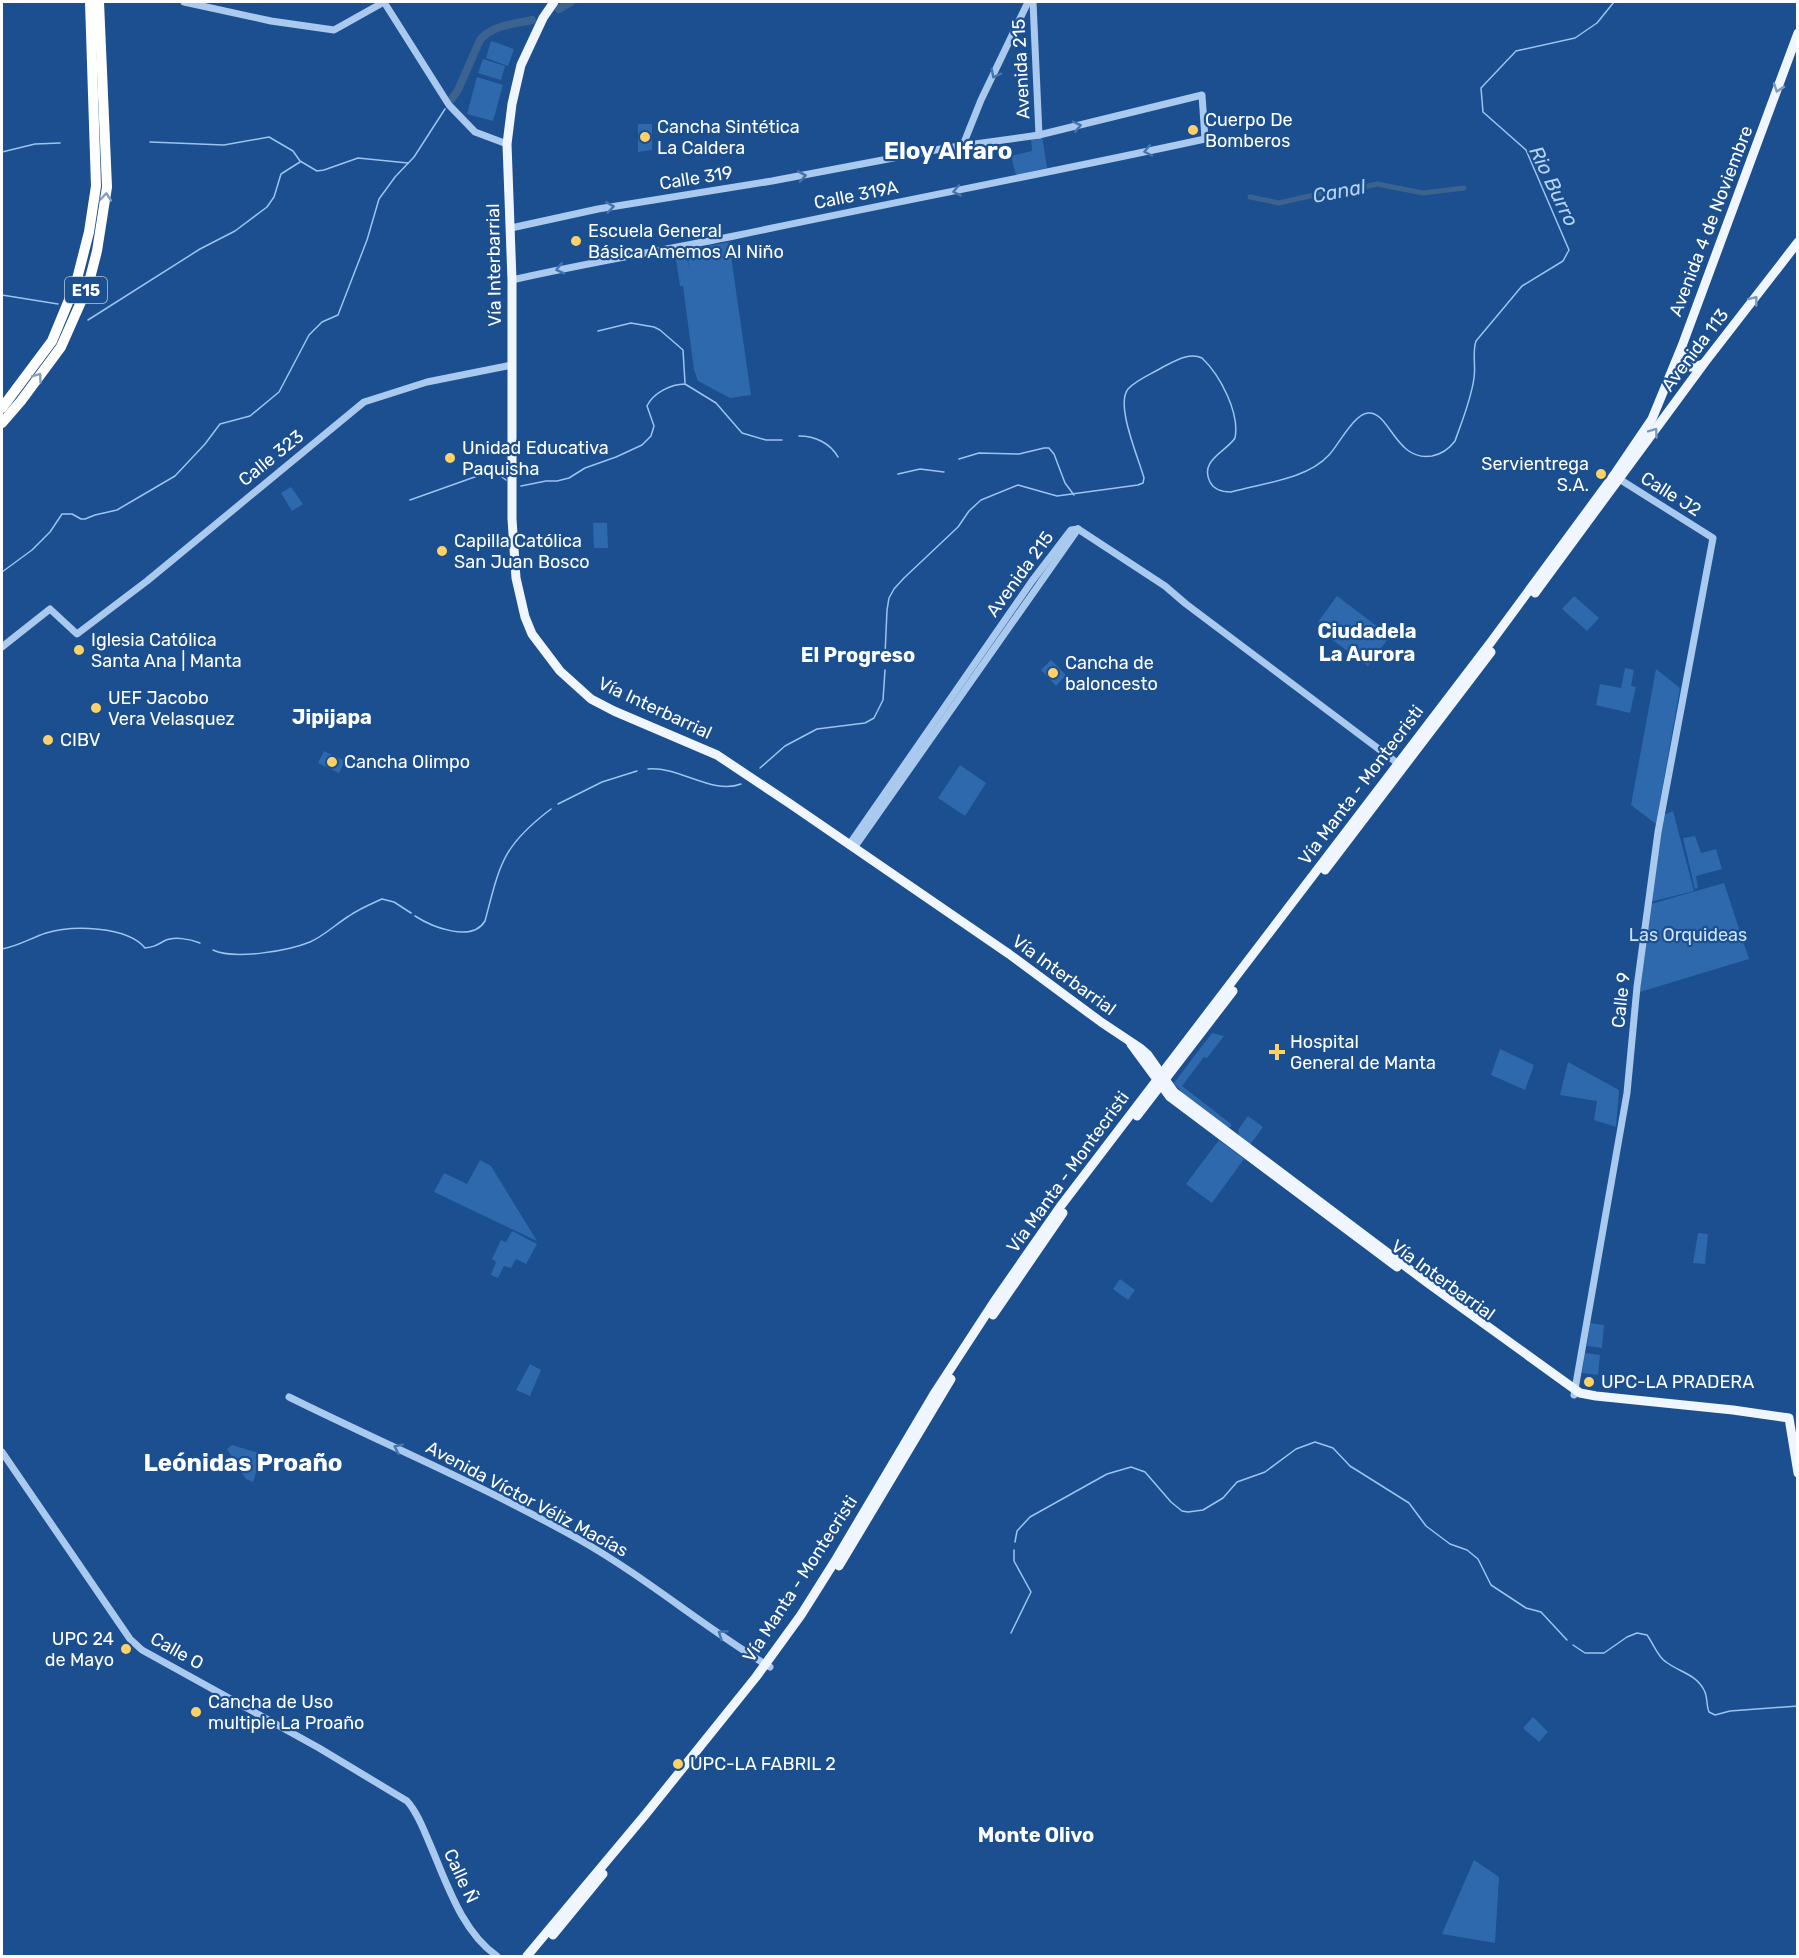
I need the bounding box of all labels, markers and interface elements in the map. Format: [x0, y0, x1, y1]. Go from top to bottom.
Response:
street label: Avenida 215 [1007, 18, 1035, 120]
one-way arrow [990, 67, 1002, 78]
one-way arrow [1772, 82, 1785, 93]
place label: Cuerpo De Bomberos [1205, 109, 1293, 152]
place label: Cancha Sintética La Caldera [657, 116, 800, 159]
one-way arrow [1071, 121, 1081, 134]
street label: Avenida 4 de Noviembre [1664, 122, 1758, 320]
marker: Cuerpo De Bomberos [1186, 123, 1200, 137]
marker: Cancha Sintética La Caldera [638, 130, 652, 144]
district label: Eloy Alfaro [884, 137, 1012, 165]
water label: Rio Burro [1524, 142, 1584, 230]
one-way arrow [1143, 144, 1153, 157]
street label: Calle 319 [658, 161, 734, 195]
one-way arrow [797, 170, 807, 182]
water label: Canal [1310, 174, 1369, 208]
street label: Calle 319A [812, 176, 900, 214]
one-way arrow [952, 184, 962, 197]
one-way arrow [99, 193, 112, 202]
one-way arrow [605, 202, 614, 214]
street label: Vía Interbarrial [482, 203, 506, 327]
place label: Escuela General Básica Amemos Al Niño [588, 220, 784, 263]
marker: Escuela General Básica Amemos Al Niño [569, 234, 583, 248]
one-way arrow [555, 262, 565, 275]
road number: E15 [65, 277, 107, 303]
one-way arrow [1746, 296, 1757, 307]
street label: Avenida 113 [1657, 304, 1733, 396]
one-way arrow [31, 373, 42, 384]
street label: Calle 323 [234, 425, 308, 491]
one-way arrow [1647, 428, 1658, 439]
place label: Unidad Educativa Paquisha [462, 437, 609, 480]
marker: Unidad Educativa Paquisha [443, 451, 457, 465]
place label: Servientrega S.A. [1481, 453, 1589, 496]
marker: Servientrega S.A. [1594, 467, 1608, 481]
street label: Calle J2 [1637, 467, 1705, 521]
street label: Avenida 215 [982, 527, 1058, 621]
place label: Capilla Católica San Juan Bosco [454, 530, 590, 573]
marker: Capilla Católica San Juan Bosco [435, 544, 449, 558]
district label: Ciudadela La Aurora [1317, 619, 1417, 666]
place label: Iglesia Católica Santa Ana | Manta [91, 629, 242, 672]
marker: Iglesia Católica Santa Ana | Manta [72, 643, 86, 657]
district label: El Progreso [801, 643, 915, 667]
place label: Cancha de baloncesto [1065, 652, 1158, 695]
marker: Cancha de baloncesto [1046, 666, 1060, 680]
street label: Vía Interbarrial [595, 672, 715, 744]
place label: UEF Jacobo Vera Velasquez [108, 687, 235, 730]
marker: UEF Jacobo Vera Velasquez [89, 701, 103, 715]
street label: Vía Manta - Montecristi [1294, 701, 1428, 869]
district label: Jipijapa [292, 705, 372, 729]
place label: CIBV [60, 729, 101, 751]
marker: CIBV [41, 733, 55, 747]
place label: Cancha Olimpo [344, 751, 470, 773]
marker: Cancha Olimpo [325, 755, 339, 769]
park label: Las Orquideas [1629, 924, 1747, 946]
street label: Vía Interbarrial [1008, 930, 1120, 1020]
street label: Calle 9 [1607, 971, 1635, 1029]
place label: Hospital General de Manta [1290, 1031, 1436, 1074]
marker: Hospital General de Manta [1268, 1043, 1286, 1061]
street label: Vía Manta - Montecristi [1002, 1087, 1134, 1257]
street label: Vía Interbarrial [1387, 1235, 1499, 1325]
place label: UPC-LA PRADERA [1601, 1371, 1754, 1393]
marker: UPC-LA PRADERA [1582, 1375, 1596, 1389]
street label: Avenida Víctor Véliz Macías [422, 1436, 632, 1562]
one-way arrow [394, 1443, 405, 1455]
district label: Leónidas Proaño [143, 1449, 343, 1477]
street label: Vía Manta - Montecristi [738, 1492, 862, 1666]
street label: Calle O [147, 1627, 207, 1675]
place label: UPC 24 de Mayo [45, 1628, 114, 1671]
one-way arrow [717, 1630, 728, 1641]
marker: UPC 24 de Mayo [119, 1642, 133, 1656]
place label: Cancha de Uso multiple La Proaño [208, 1691, 364, 1734]
marker: Cancha de Uso multiple La Proaño [189, 1705, 203, 1719]
place label: UPC-LA FABRIL 2 [690, 1753, 836, 1775]
marker: UPC-LA FABRIL 2 [671, 1757, 685, 1771]
district label: Monte Olivo [978, 1823, 1094, 1847]
street label: Calle Ñ [439, 1845, 483, 1907]

